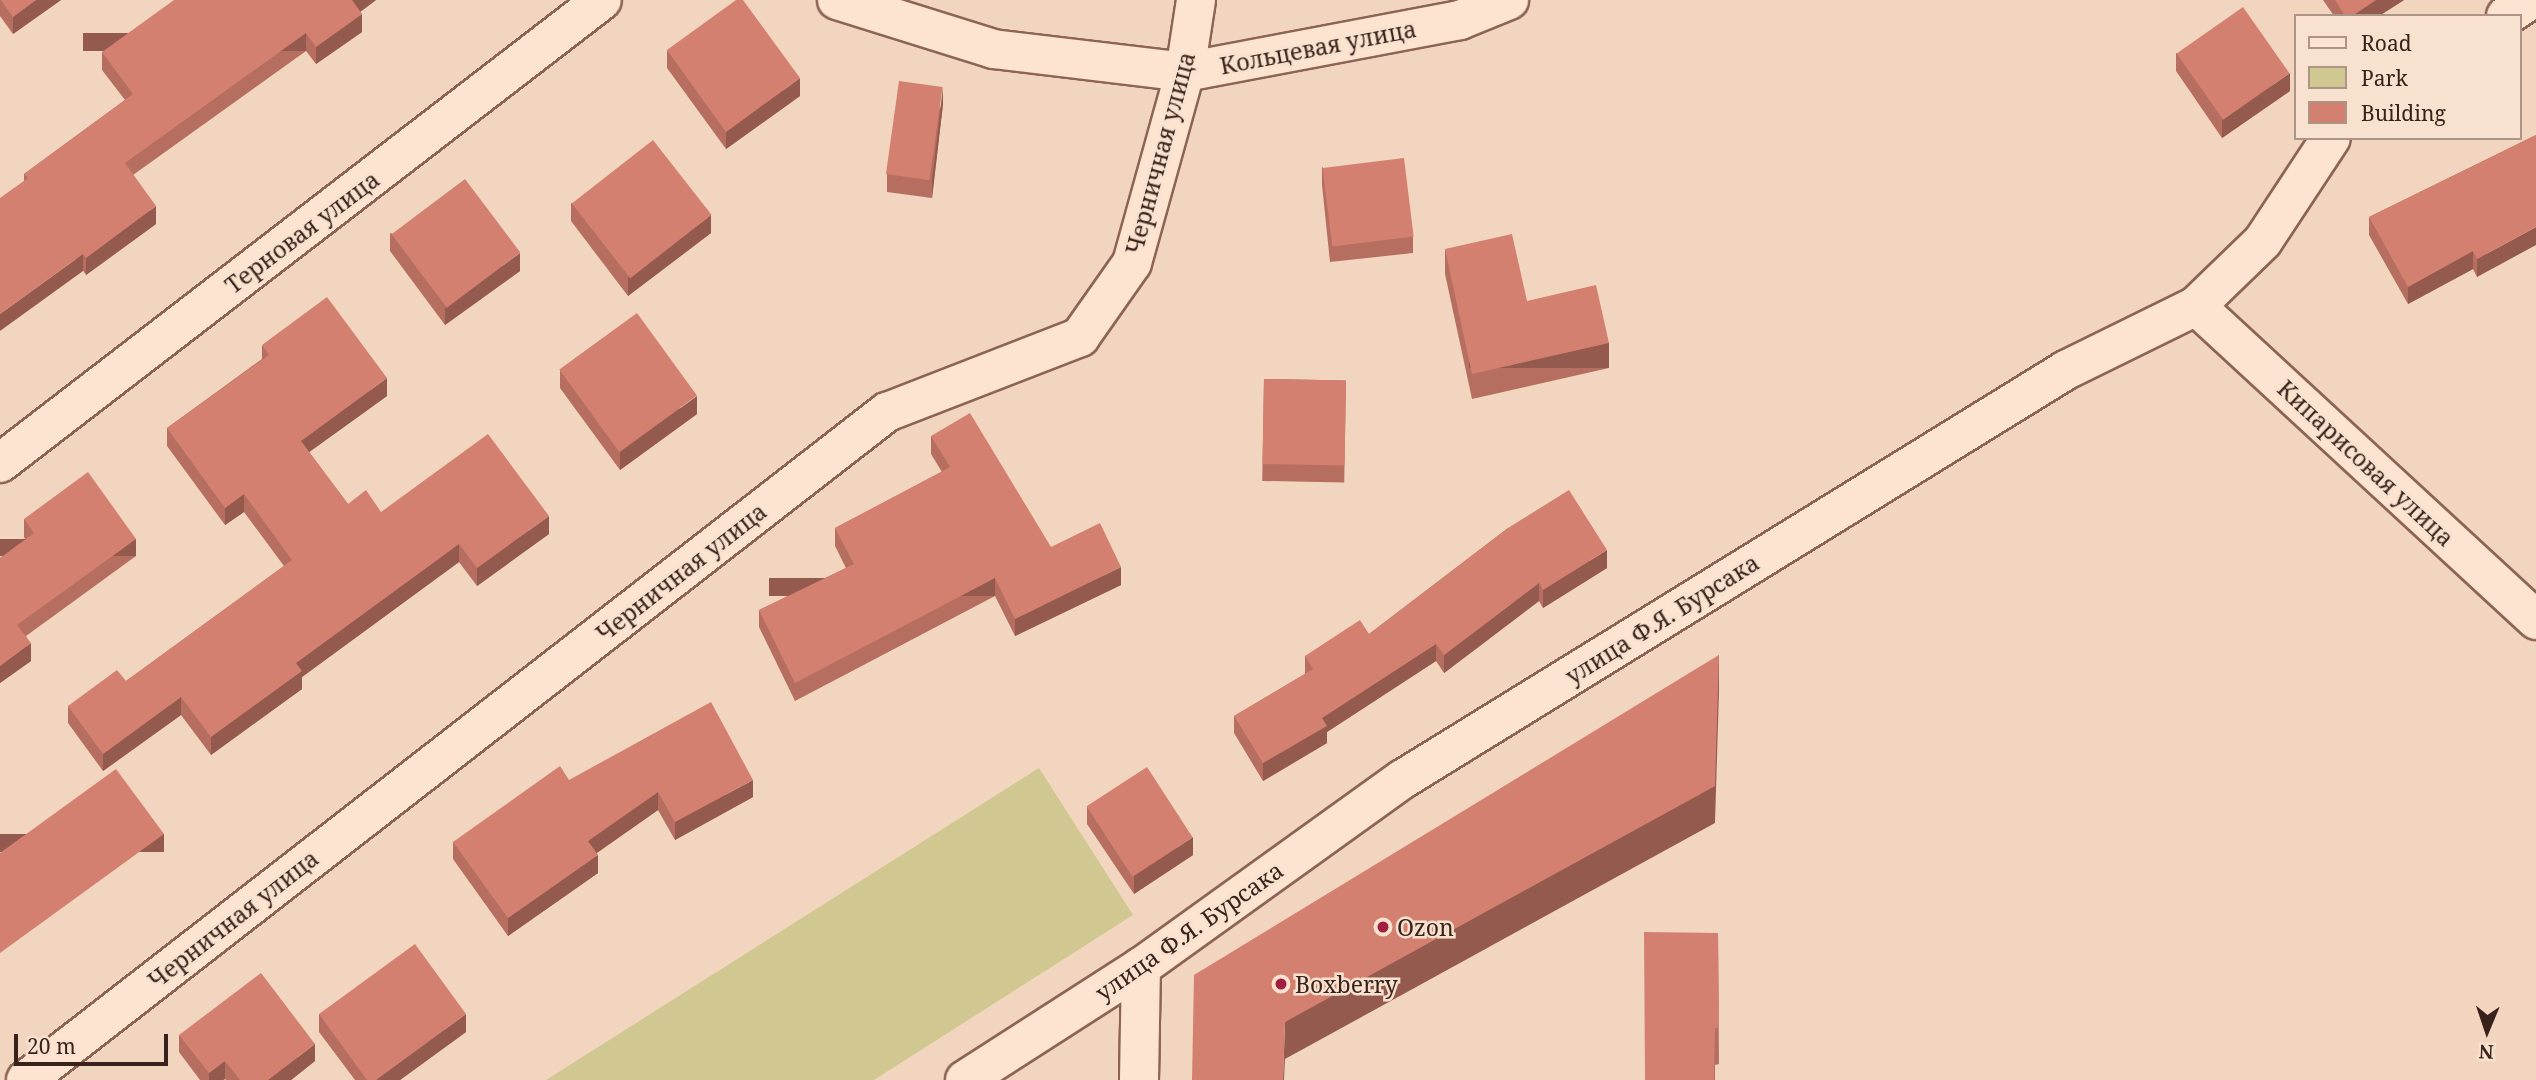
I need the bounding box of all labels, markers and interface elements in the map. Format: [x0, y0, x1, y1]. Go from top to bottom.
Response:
street label: Кольцевая улица [1218, 14, 1418, 80]
legend [2294, 14, 2522, 140]
text: Road [2361, 29, 2412, 57]
street label: Черничная улица [1120, 49, 1200, 257]
text: Park [2361, 64, 2408, 92]
text: Building [2361, 99, 2446, 127]
street label: Терновая улица [219, 165, 385, 299]
street label: Кипарисовая улица [2272, 374, 2460, 552]
street label: Черничная улица [590, 497, 772, 647]
street label: улица Ф.Я. Бурсака [1560, 548, 1764, 690]
street label: Черничная улица [142, 844, 324, 994]
street label: улица Ф.Я. Бурсака [1090, 856, 1288, 1006]
place label: Ozon [1397, 913, 1454, 941]
marker: Ozon [1375, 919, 1391, 935]
place label: Boxberry [1295, 970, 1398, 998]
marker: Boxberry [1273, 976, 1289, 992]
north arrow [2452, 996, 2522, 1066]
scale bar [18, 1020, 172, 1064]
text: 20 m [27, 1032, 76, 1060]
text: N [2478, 1039, 2494, 1065]

